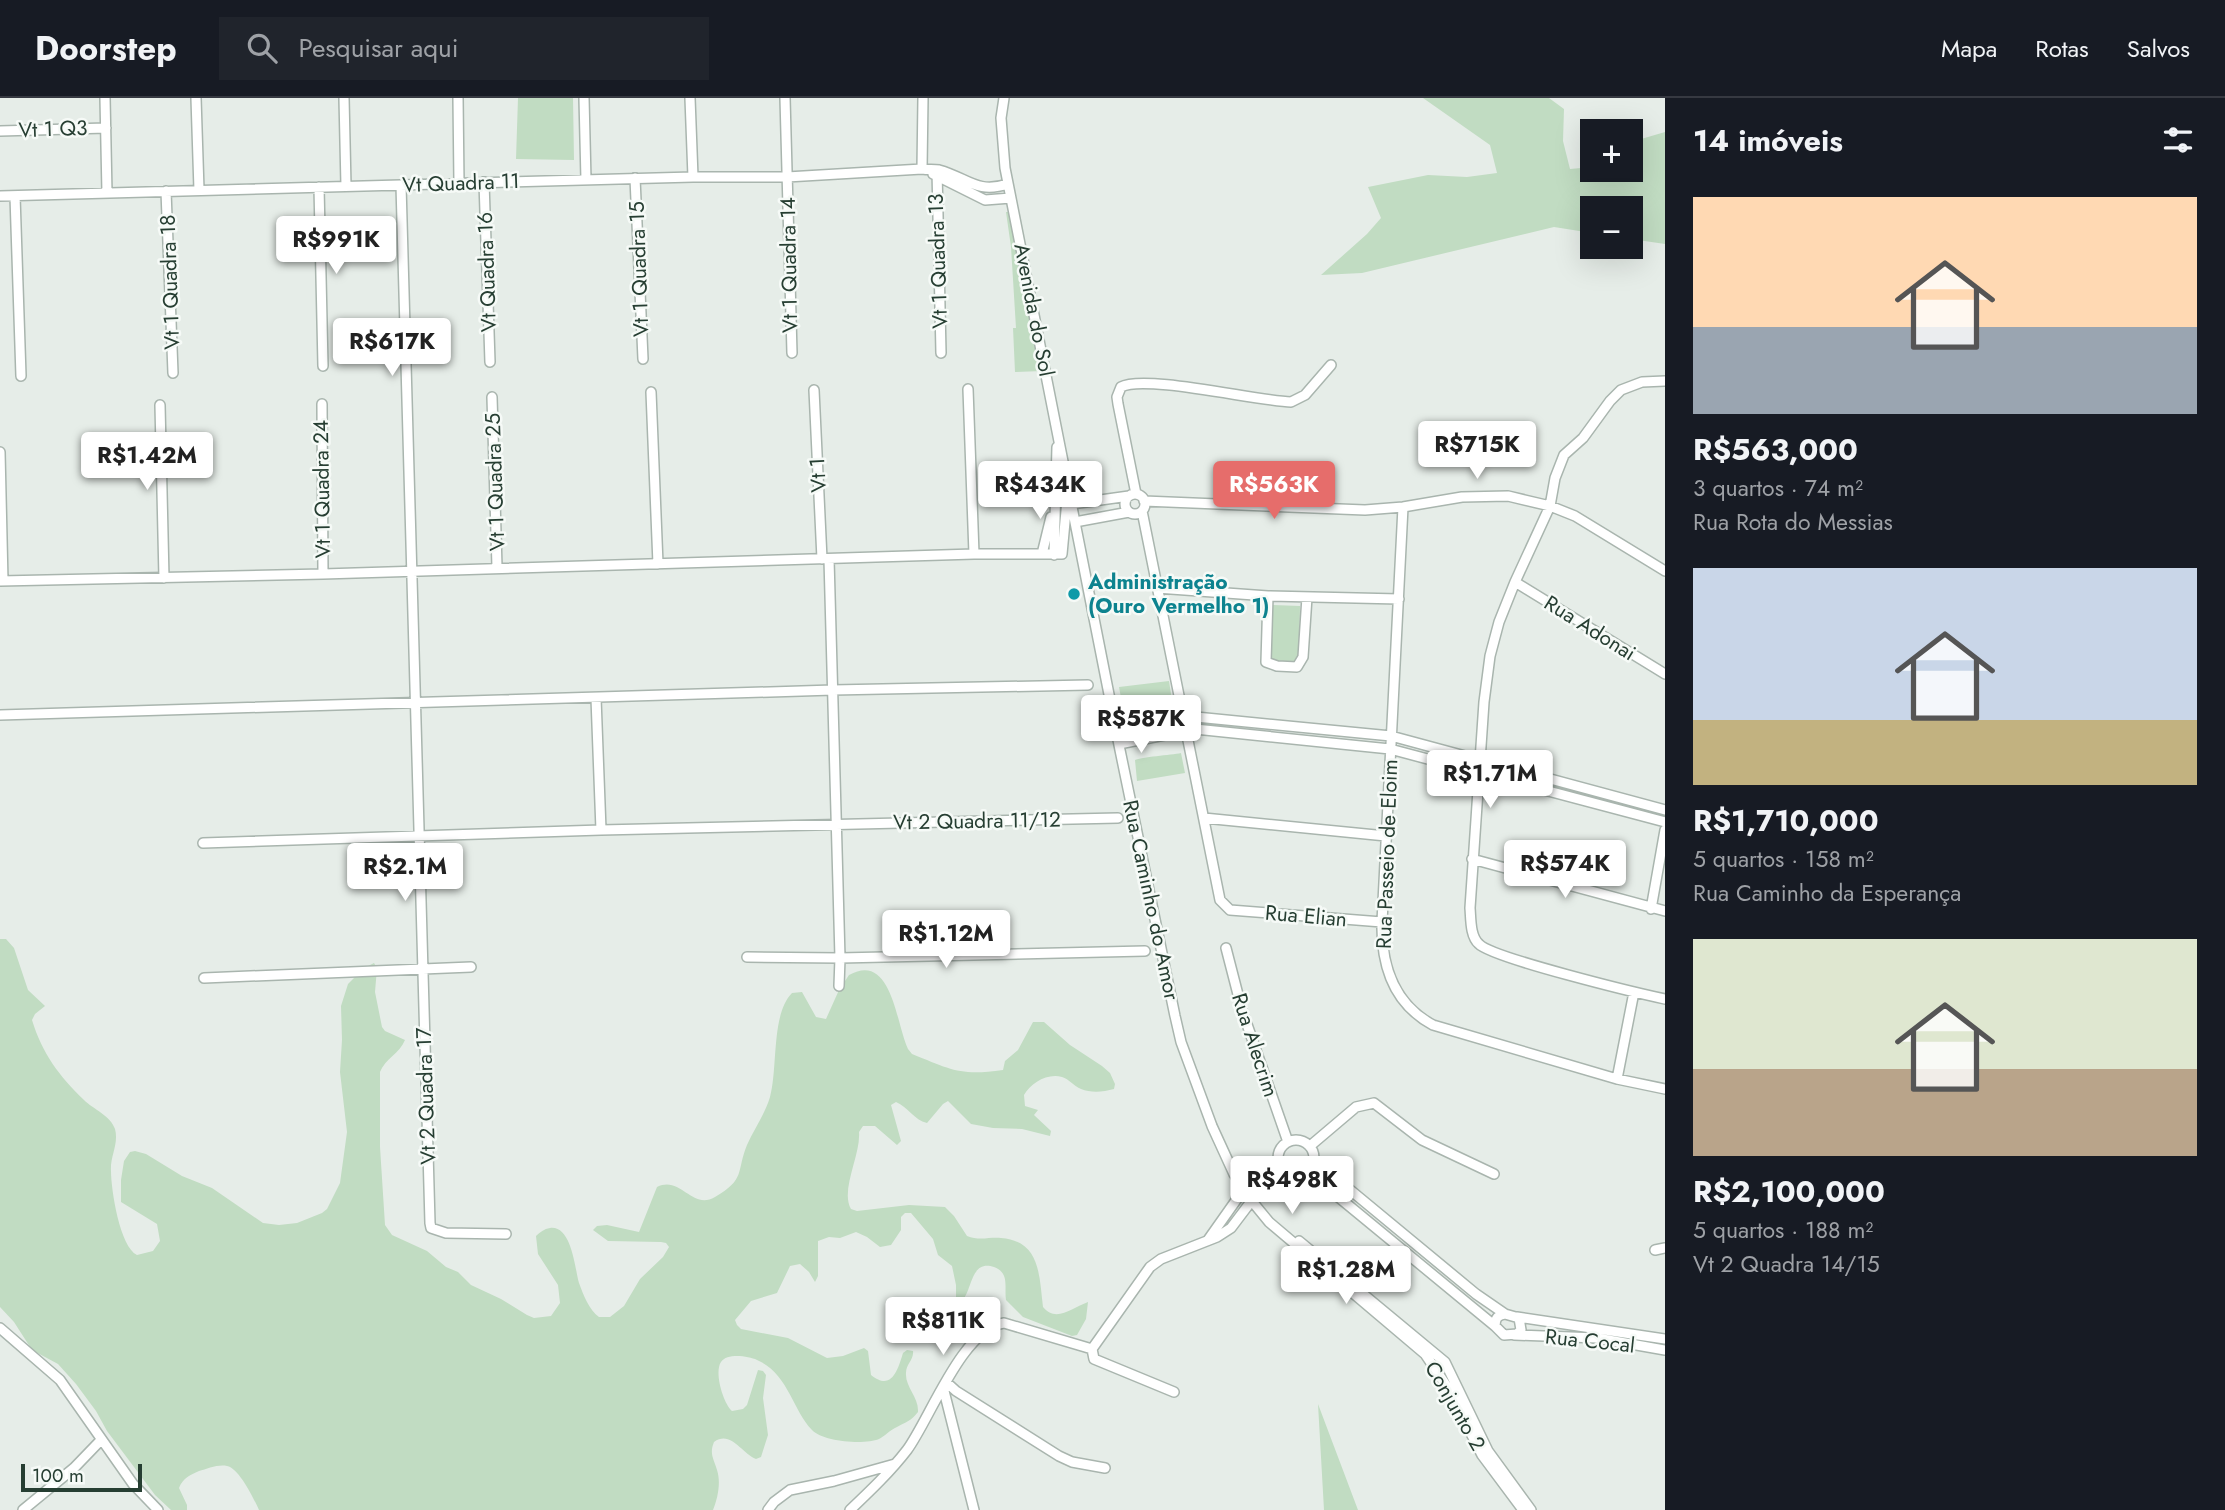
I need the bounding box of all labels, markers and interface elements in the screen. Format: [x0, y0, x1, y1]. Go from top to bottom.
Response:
search box [219, 17, 709, 80]
text: Doorstep [35, 25, 177, 72]
icon: search [243, 29, 281, 67]
text: Pesquisar aqui [299, 29, 459, 67]
text: Mapa [1941, 31, 1997, 66]
text: Rotas [2035, 31, 2089, 66]
text: Salvos [2127, 31, 2190, 66]
street label: Vt 1 Q3 [18, 113, 88, 145]
map controls [1580, 119, 1643, 259]
button: + [1580, 119, 1643, 182]
text: 14 imóveis [1693, 119, 1843, 162]
icon: filters [2159, 121, 2197, 159]
street label: Vt Quadra 11 [402, 166, 520, 200]
street label: Vt 1 Quadra 13 [921, 193, 955, 329]
button: − [1580, 196, 1643, 259]
street label: Vt 1 Quadra 14 [773, 197, 805, 333]
street label: Vt 1 Quadra 15 [622, 201, 656, 337]
street label: Vt Quadra 16 [470, 211, 504, 333]
street label: Vt 1 Quadra 18 [153, 214, 187, 350]
pin: R$991K [279, 216, 393, 276]
text: R$991K [292, 222, 380, 256]
street label: Avenida do Sol [1006, 241, 1062, 379]
icon: home [1882, 242, 2008, 368]
pin: R$617K [335, 318, 449, 378]
text: R$617K [349, 324, 435, 358]
street label: Vt 1 Quadra 25 [478, 412, 512, 552]
street label: Vt 1 Quadra 24 [306, 420, 338, 558]
pin: R$715K [1420, 422, 1534, 481]
text: R$715K [1434, 427, 1520, 461]
text: R$563,000 [1693, 428, 1858, 471]
pin: R$1.42M [82, 432, 212, 492]
text: R$1.42M [97, 438, 197, 472]
street label: Vt 1 [802, 457, 834, 493]
pin: R$434K [983, 462, 1097, 521]
pin: R$563K [1217, 462, 1331, 521]
text: R$434K [994, 467, 1086, 501]
text: R$563K [1229, 467, 1319, 501]
text: 3 quartos · 74 m² [1693, 471, 1863, 505]
text: Rua Rota do Messias [1693, 505, 1893, 539]
place label: Administração (Ouro Vermelho 1) [1087, 567, 1269, 621]
marker: Administração (Ouro Vermelho 1) [1066, 586, 1082, 602]
street label: Rua Adonai [1538, 588, 1642, 668]
icon: home [1882, 613, 2008, 739]
pin: R$587K [1084, 696, 1198, 755]
text: R$587K [1097, 701, 1185, 735]
pin: R$1.71M [1425, 750, 1555, 810]
text: R$1.71M [1443, 756, 1537, 790]
street label: Rua Passeio de Eloim [1369, 759, 1405, 949]
street label: Rua Caminho do Amor [1115, 797, 1187, 1004]
text: R$1,710,000 [1693, 799, 1879, 842]
street label: Vt 2 Quadra 11/12 [893, 805, 1061, 837]
pin: R$574K [1508, 840, 1622, 900]
text: 5 quartos · 158 m² [1693, 842, 1874, 876]
pin: R$2.1M [348, 844, 462, 903]
text: R$574K [1520, 846, 1610, 880]
text: R$2.1M [363, 849, 447, 883]
text: Rua Caminho da Esperança [1693, 876, 1961, 910]
street label: Rua Elian [1264, 897, 1348, 935]
pin: R$1.12M [881, 910, 1011, 970]
text: R$1.12M [898, 916, 994, 950]
icon: home [1882, 984, 2008, 1110]
street label: Rua Alecrim [1224, 989, 1286, 1101]
street label: Vt 2 Quadra 17 [409, 1027, 443, 1165]
pin: R$498K [1235, 1156, 1349, 1216]
text: R$498K [1246, 1162, 1338, 1196]
text: R$2,100,000 [1693, 1170, 1885, 1213]
text: 5 quartos · 188 m² [1693, 1213, 1873, 1247]
pin: R$1.28M [1281, 1246, 1411, 1306]
text: Vt 2 Quadra 14/15 [1693, 1247, 1880, 1281]
text: R$1.28M [1297, 1252, 1395, 1286]
pin: R$811K [886, 1298, 1000, 1357]
text: R$811K [901, 1303, 985, 1337]
street label: Rua Cocal [1544, 1321, 1636, 1361]
street label: Conjunto 2 [1417, 1356, 1493, 1456]
scale bar [21, 1461, 142, 1493]
text: 100 m [32, 1462, 84, 1489]

